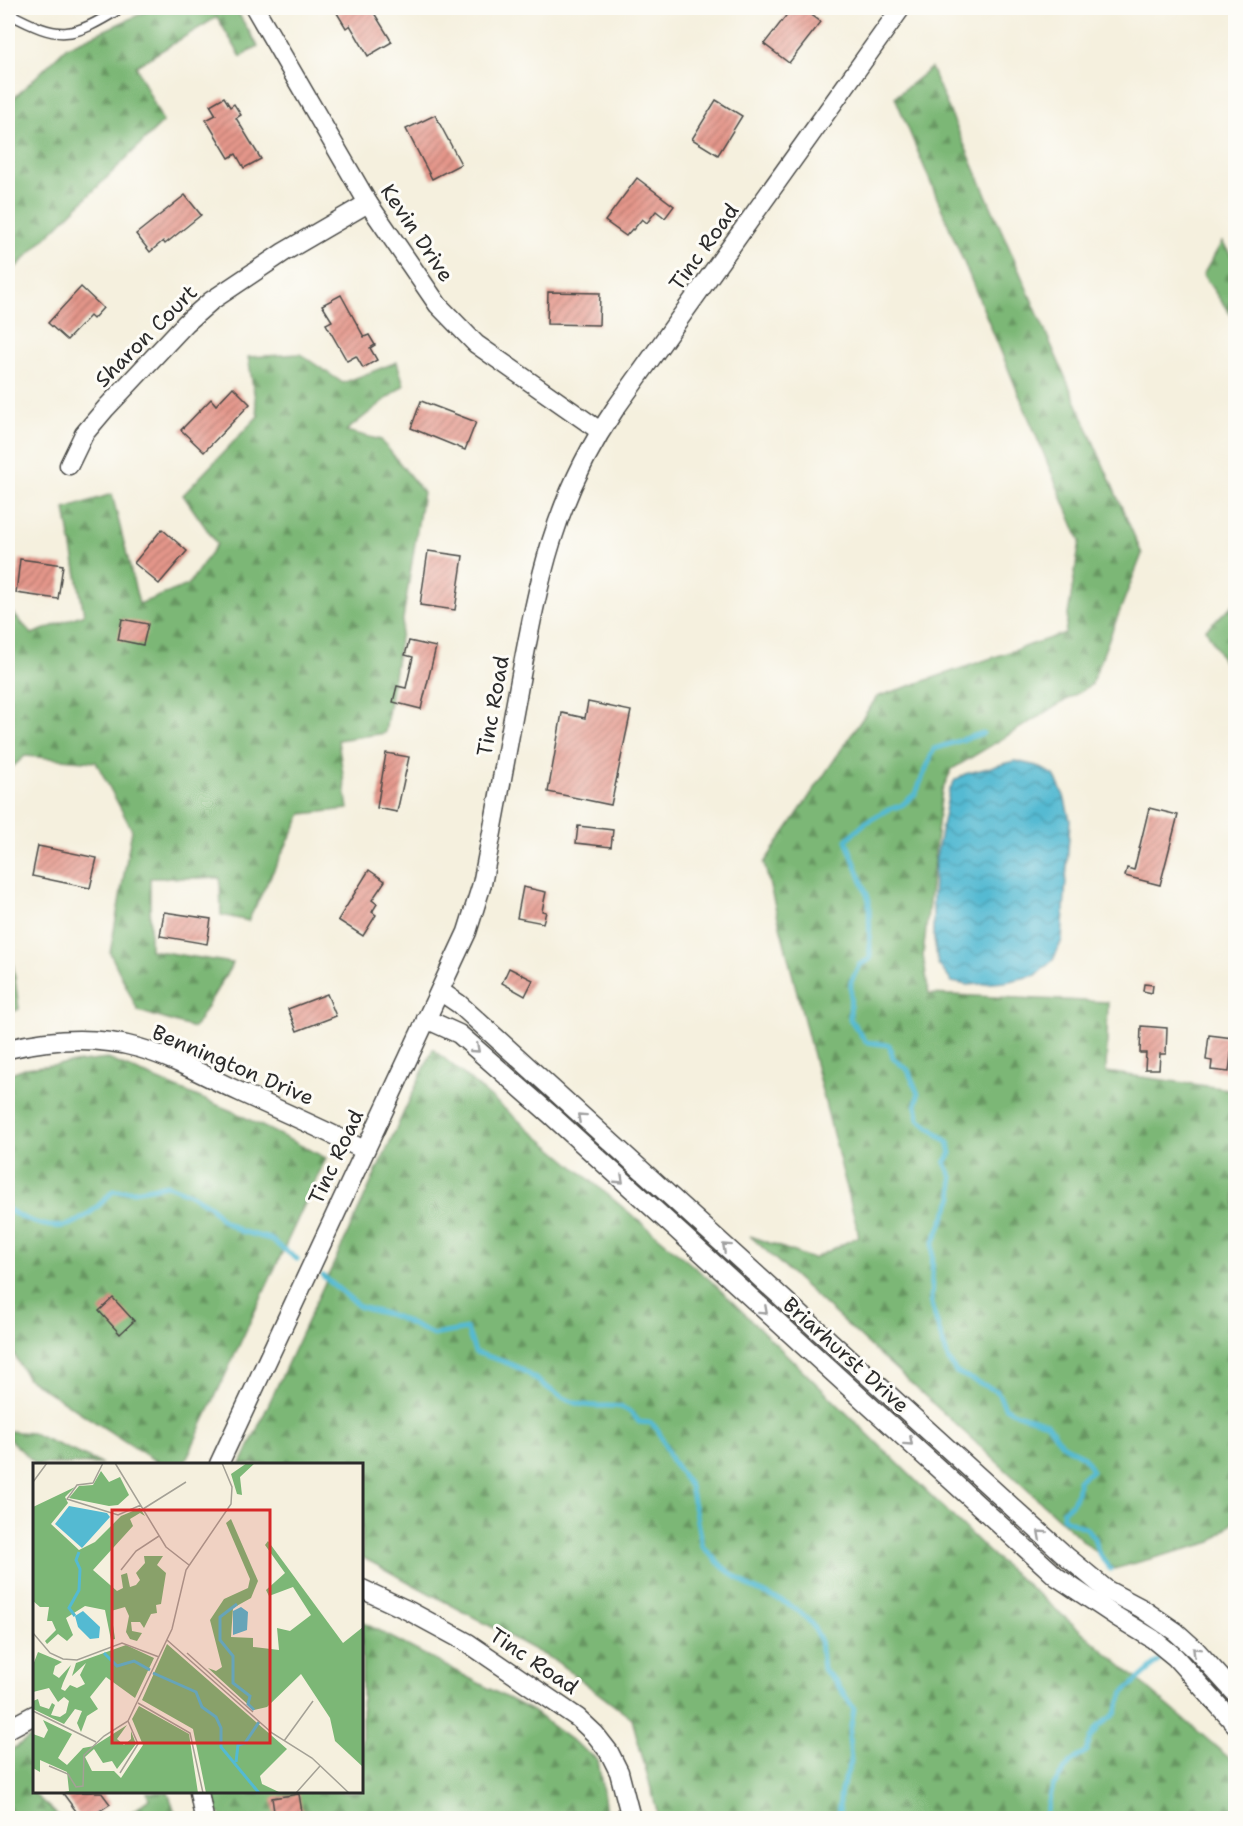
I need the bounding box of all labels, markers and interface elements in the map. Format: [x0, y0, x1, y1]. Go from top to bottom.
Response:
street label: Kevin Drive [374, 178, 460, 288]
street label: Tinc Road [663, 198, 745, 296]
street label: Sharon Court [89, 279, 203, 393]
street label: Tinc Road [470, 654, 516, 758]
street label: Bennington Drive [148, 1018, 318, 1112]
one-way arrow [469, 1042, 479, 1053]
street label: Tinc Road [302, 1105, 370, 1209]
one-way arrow [577, 1113, 588, 1124]
one-way arrow [613, 1173, 624, 1184]
one-way arrow [722, 1243, 733, 1254]
street label: Briarhurst Drive [777, 1291, 915, 1419]
one-way arrow [757, 1304, 768, 1315]
one-way arrow [901, 1435, 912, 1446]
inset map [33, 1463, 363, 1793]
one-way arrow [1037, 1530, 1048, 1541]
street label: Tinc Road [484, 1621, 584, 1701]
one-way arrow [1192, 1647, 1203, 1658]

